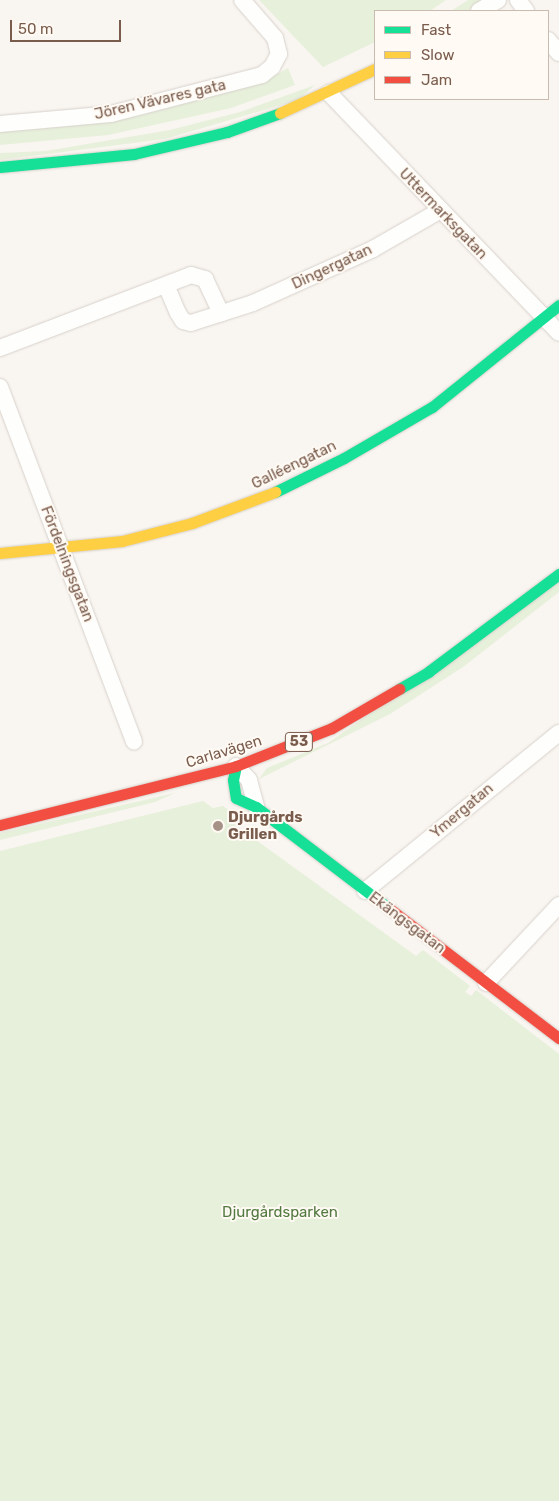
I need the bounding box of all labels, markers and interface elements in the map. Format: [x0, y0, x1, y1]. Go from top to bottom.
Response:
scale bar [12, 10, 124, 42]
legend [374, 10, 549, 100]
text: 50 m [18, 20, 53, 38]
text: Fast [421, 21, 451, 39]
text: Slow [421, 46, 454, 64]
text: Jam [421, 71, 452, 89]
street label: Jören Vävares gata [92, 76, 228, 124]
street label: Uttermarksgatan [395, 165, 491, 263]
street label: Dingergatan [289, 241, 375, 293]
street label: Galléengatan [249, 437, 339, 493]
street label: Fördelningsgatan [37, 504, 97, 624]
road number: 53 [284, 730, 314, 754]
street label: Carlavägen [184, 732, 264, 772]
street label: Ymergatan [427, 780, 497, 842]
place label: Djurgårds Grillen [228, 808, 302, 843]
marker: Djurgårds Grillen [212, 820, 224, 832]
street label: Ekängsgatan [365, 888, 449, 958]
park label: Djurgårdsparken [222, 1204, 338, 1222]

